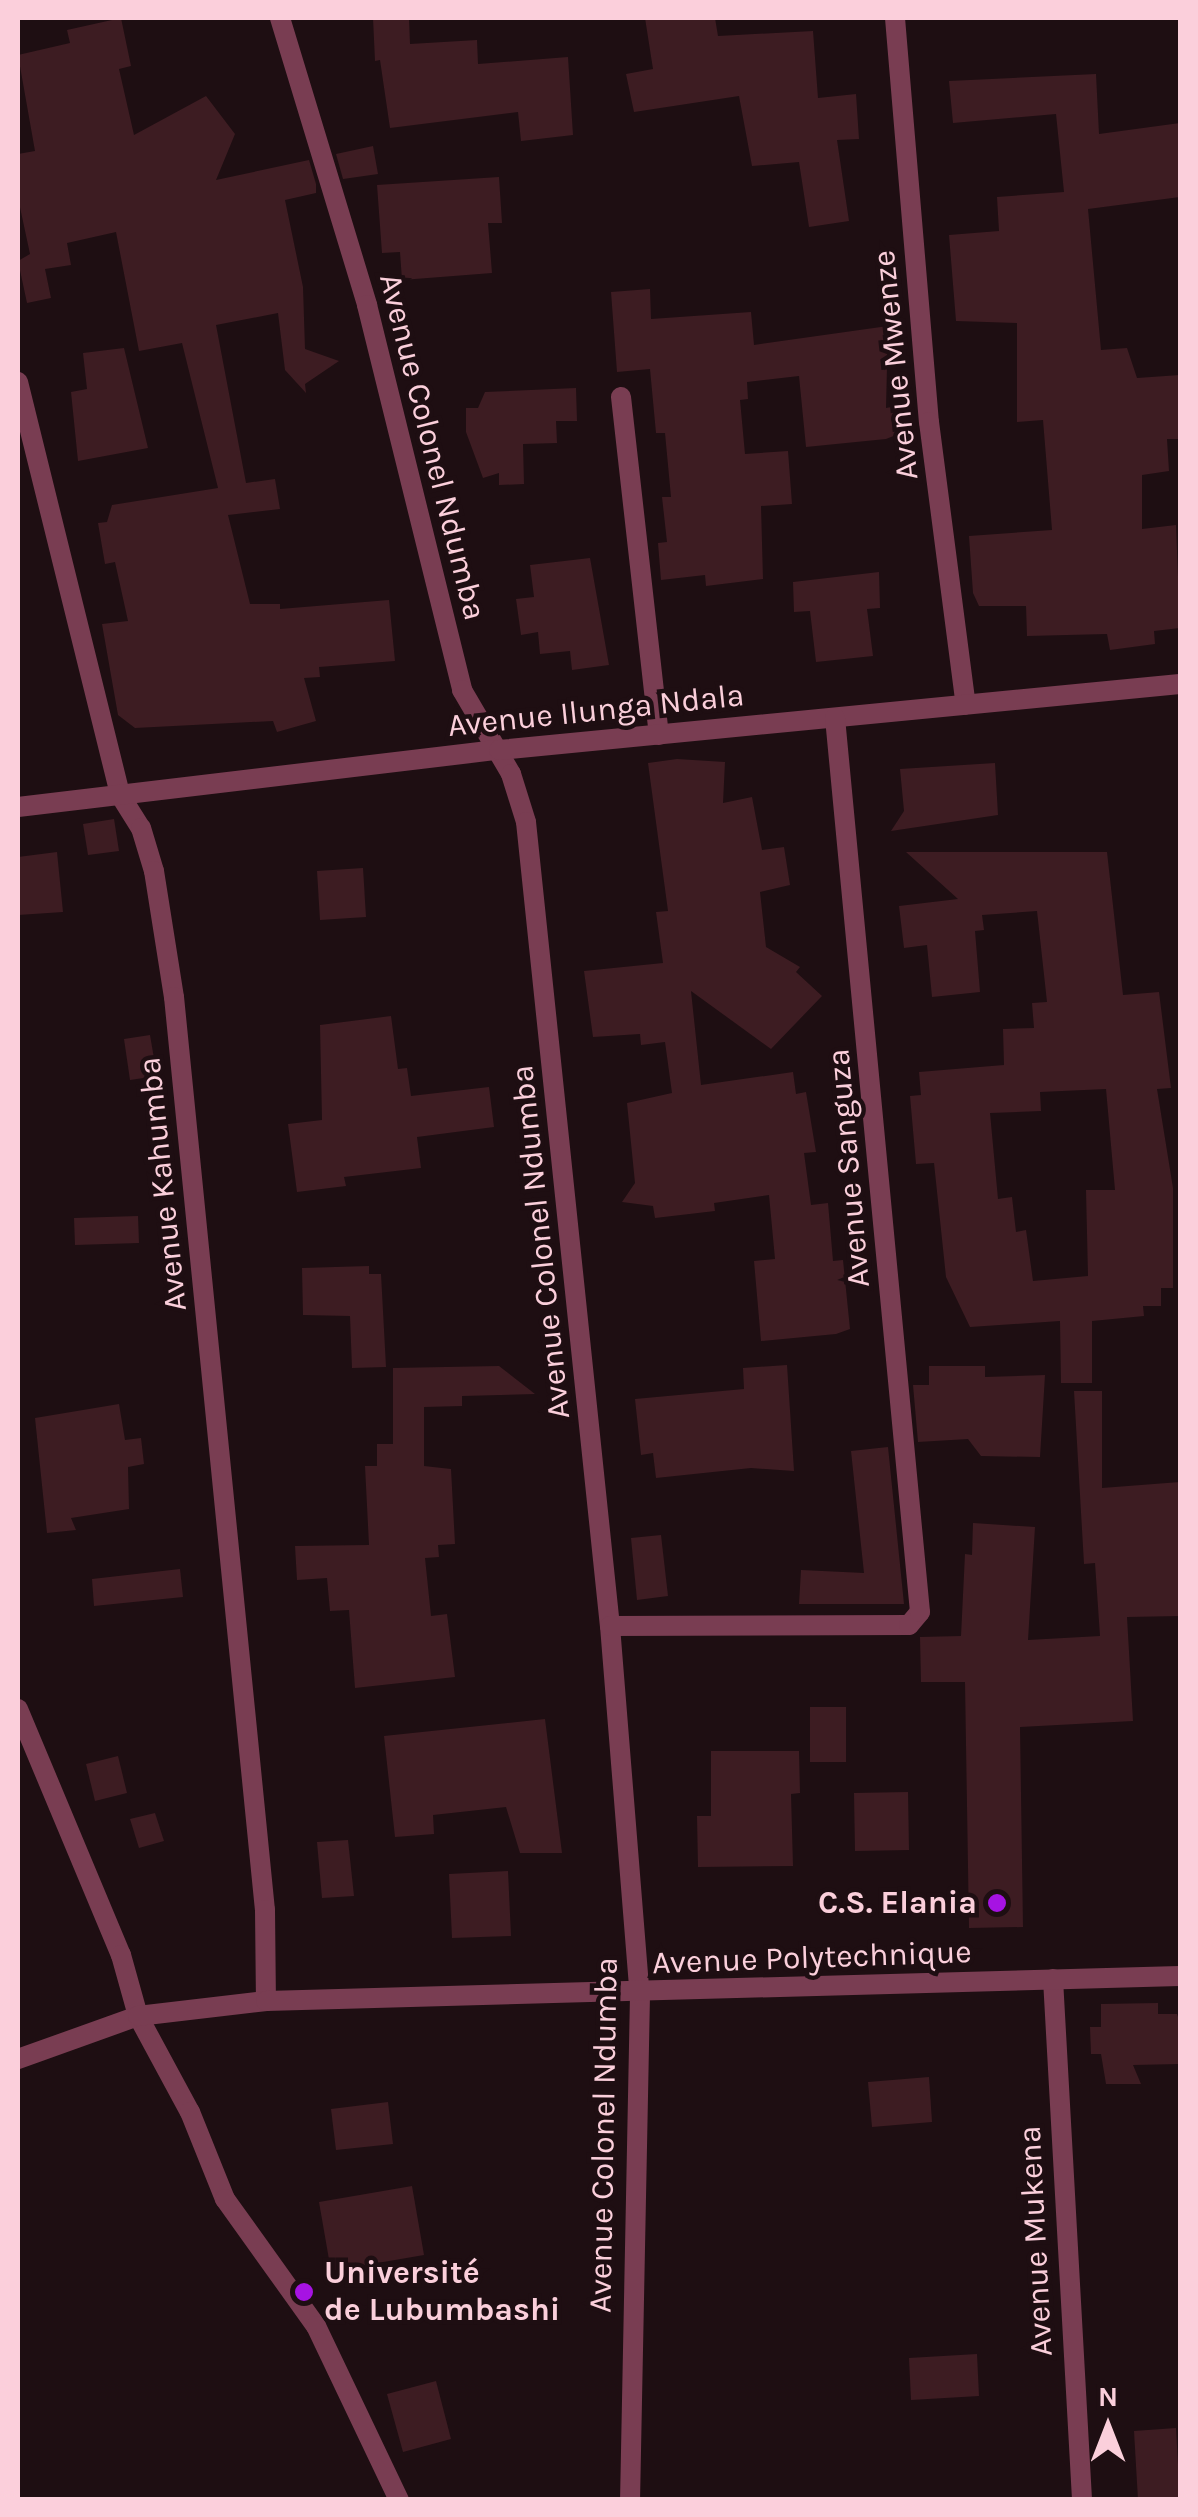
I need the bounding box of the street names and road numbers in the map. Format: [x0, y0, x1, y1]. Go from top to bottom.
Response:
street label: Avenue Mwenze [865, 248, 927, 482]
street label: Avenue Colonel Ndumba [370, 270, 494, 624]
street label: Avenue Ilunga Ndala [446, 676, 746, 746]
street label: Avenue Sanguza [819, 1047, 879, 1289]
street label: Avenue Kahumba [131, 1055, 195, 1313]
street label: Avenue Colonel Ndumba [503, 1063, 579, 1421]
street label: Avenue Polytechnique [652, 1933, 972, 1983]
street label: Avenue Colonel Ndumba [582, 1957, 626, 2313]
street label: Avenue Mukena [1011, 2125, 1061, 2357]

